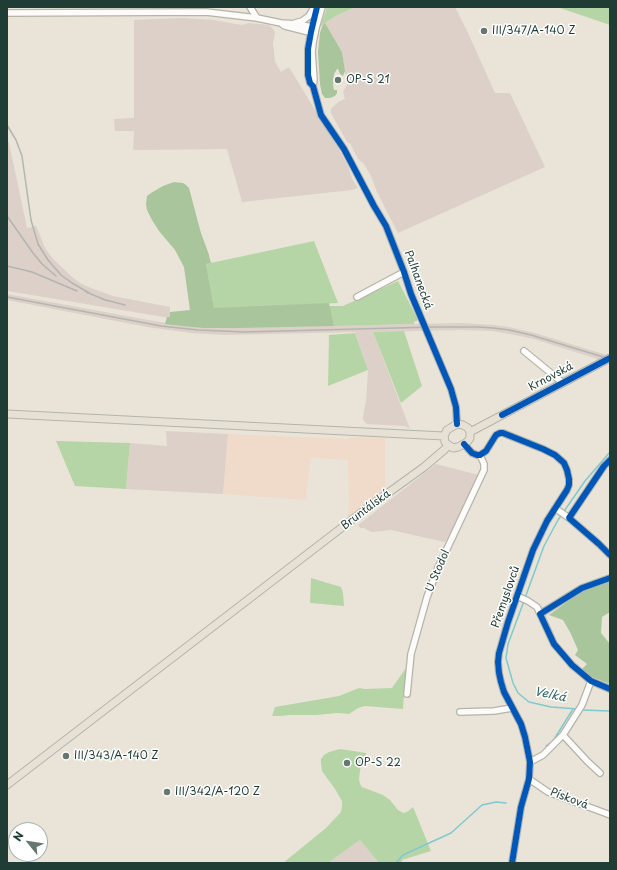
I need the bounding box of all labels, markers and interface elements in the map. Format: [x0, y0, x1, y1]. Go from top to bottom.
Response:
place label: III/347/A-140 Z [492, 24, 575, 38]
marker: III/347/A-140 Z [479, 26, 489, 36]
place label: OP-S 21 [346, 73, 390, 87]
marker: OP-S 21 [333, 75, 343, 85]
street label: Palhanecká [401, 249, 435, 311]
street label: Krnovská [526, 360, 576, 394]
street label: Bruntálská [339, 487, 393, 533]
street label: U Stodol [423, 548, 453, 594]
street label: Přemyslovců [489, 564, 523, 630]
water label: Velká [533, 685, 567, 705]
place label: III/343/A-140 Z [74, 749, 159, 763]
marker: III/343/A-140 Z [61, 751, 71, 761]
place label: OP-S 22 [355, 756, 401, 770]
marker: OP-S 22 [342, 758, 352, 768]
place label: III/342/A-120 Z [175, 785, 260, 799]
street label: Písková [548, 786, 590, 812]
marker: III/342/A-120 Z [162, 787, 172, 797]
north arrow [8, 822, 48, 862]
text: N [8, 828, 28, 844]

